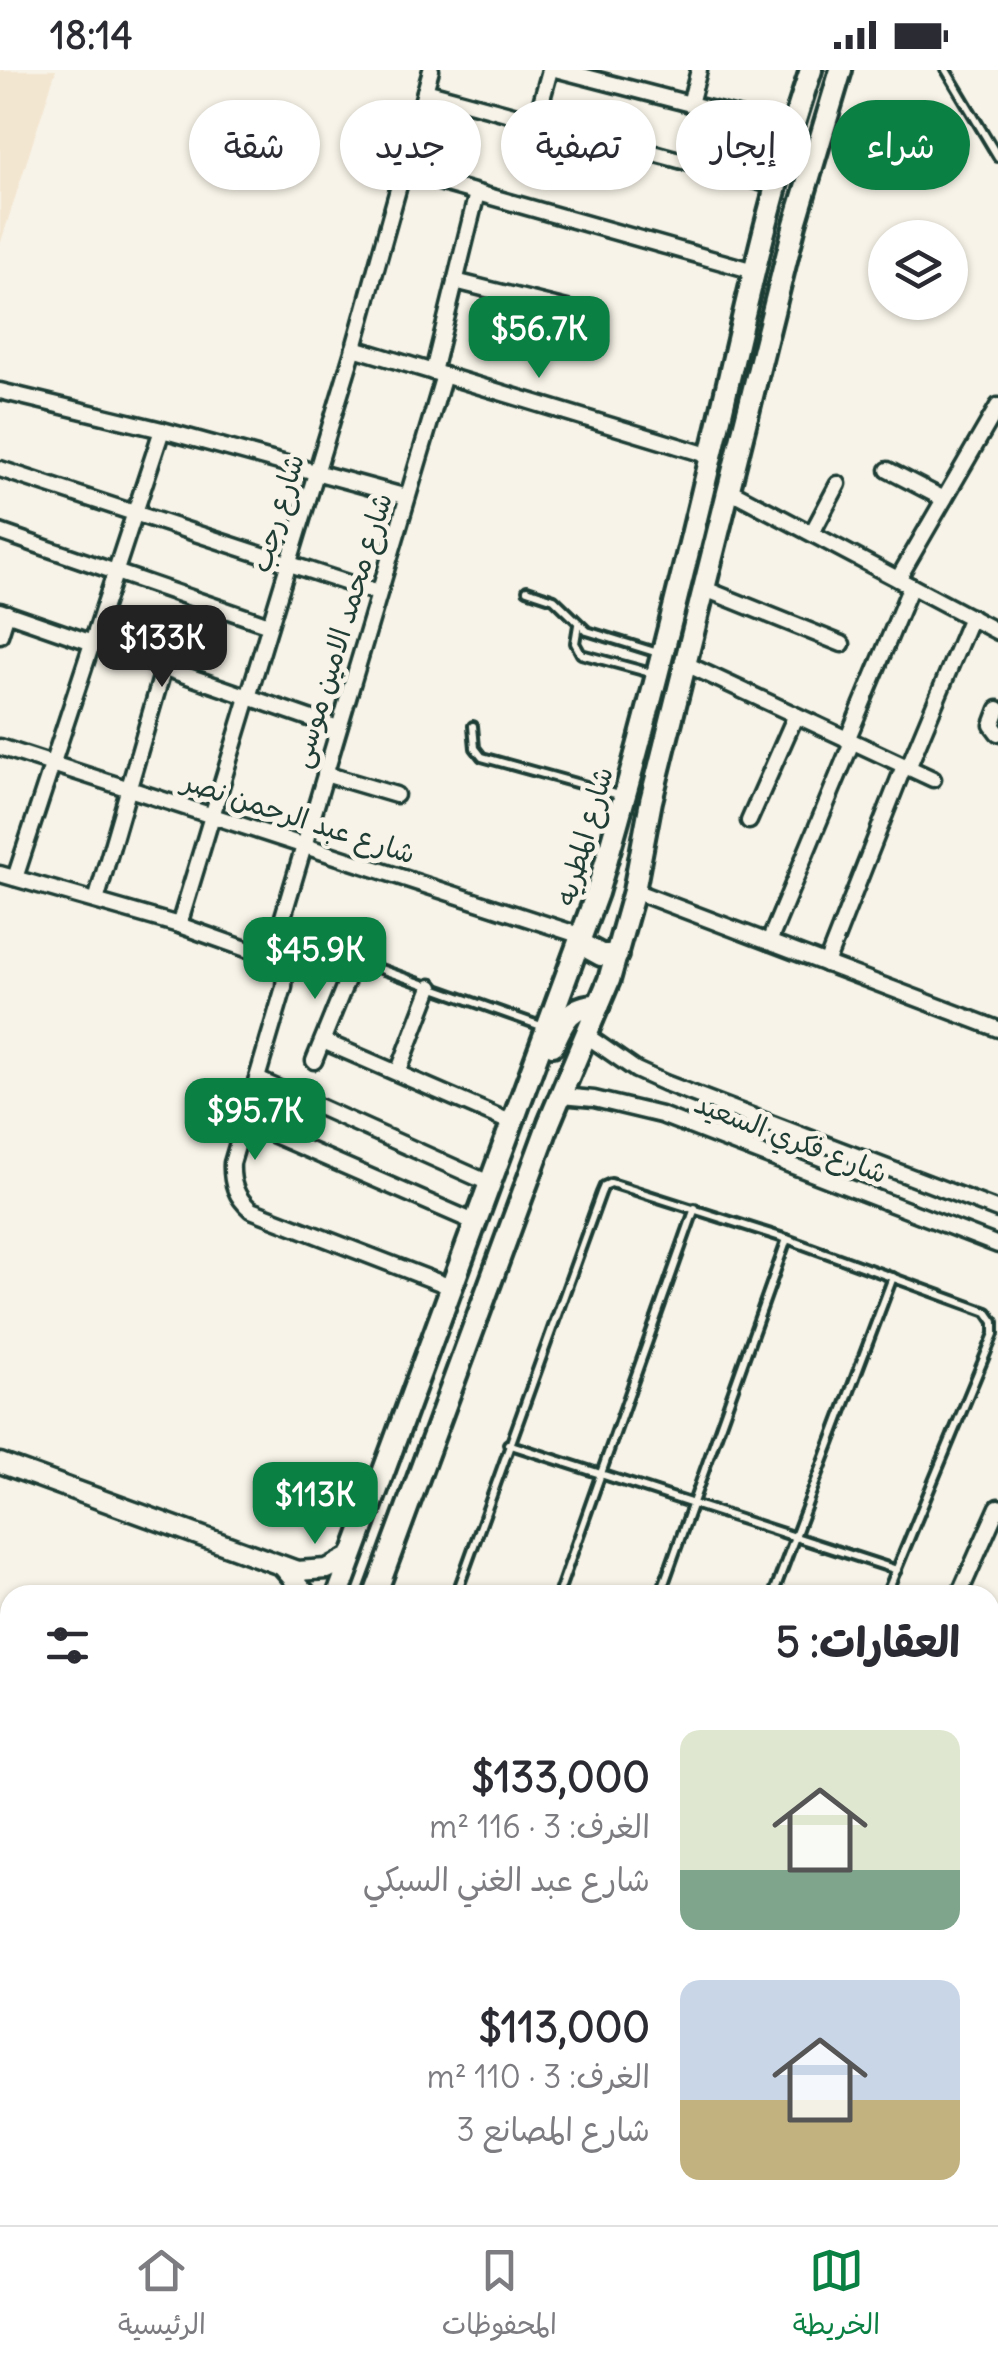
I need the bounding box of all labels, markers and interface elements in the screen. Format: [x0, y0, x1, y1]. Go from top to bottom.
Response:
text: 18:14 [50, 12, 133, 59]
chip: شقة [189, 100, 320, 190]
chip: جديد [340, 100, 481, 190]
chip: تصفية [501, 100, 656, 190]
chip: إيجار [676, 100, 811, 190]
chip: شراء [831, 100, 970, 190]
map controls [868, 220, 968, 320]
button: layers [868, 220, 968, 320]
pin: $56.7K [458, 296, 620, 381]
text: $56.7K [491, 308, 587, 349]
street label: شارع رجب [242, 449, 314, 577]
street label: شارع محمد الامين موسى [282, 488, 402, 772]
pin: $133K [92, 605, 232, 690]
text: $133K [119, 617, 205, 658]
street label: شارع عبد الرحمن نصر [175, 762, 420, 874]
street label: شارع المطريه [547, 762, 623, 910]
pin: $45.9K [234, 917, 396, 1002]
text: $45.9K [265, 929, 365, 970]
pin: $95.7K [174, 1078, 336, 1163]
street label: شارع فكري السعيد [688, 1085, 893, 1194]
text: $95.7K [207, 1090, 303, 1131]
pin: $113K [245, 1462, 385, 1547]
text: $113K [275, 1474, 355, 1515]
text: العقارات: 5 [776, 1616, 960, 1668]
icon: filters [40, 1618, 95, 1673]
text: $133,000 [471, 1751, 650, 1803]
icon: home [760, 1770, 880, 1890]
text: الغرف: 3 · 116 m² [429, 1806, 650, 1847]
text: شارع عبد الغني السبكي [363, 1859, 650, 1900]
text: $113,000 [479, 2001, 650, 2053]
icon: home [760, 2020, 880, 2140]
text: الغرف: 3 · 110 m² [427, 2056, 650, 2097]
text: شارع المصانع 3 [457, 2109, 650, 2150]
tab: الرئيسية [118, 2243, 206, 2349]
tab: المحفوظات [442, 2243, 557, 2349]
tab: الخريطة [793, 2243, 880, 2349]

